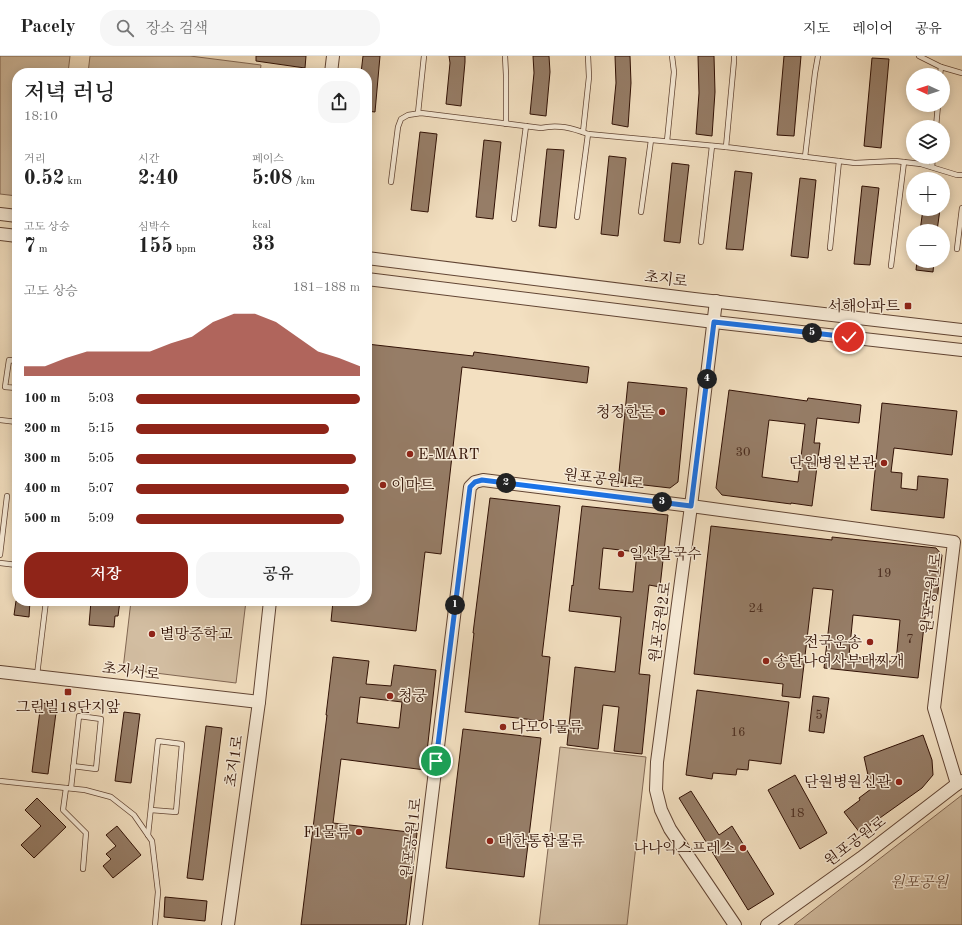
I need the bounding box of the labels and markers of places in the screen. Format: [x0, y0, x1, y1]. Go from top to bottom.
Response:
place label: 서해아파트 [828, 298, 901, 315]
marker: 서해아파트 [903, 301, 913, 311]
pin [832, 320, 866, 354]
pin: 5 [802, 323, 822, 343]
pin: 4 [697, 369, 717, 389]
place label: 청정한돈 [596, 404, 655, 421]
marker: 청정한돈 [657, 407, 667, 417]
place label: E-MART [418, 448, 479, 463]
marker: E-MART [405, 449, 415, 459]
place label: 단원병원본관 [789, 454, 876, 472]
marker: 단원병원본관 [879, 458, 889, 468]
pin: 2 [496, 473, 516, 493]
place label: 이마트 [391, 477, 435, 494]
marker: 이마트 [378, 480, 388, 490]
pin: 3 [652, 492, 672, 512]
place label: 일산칼국수 [629, 546, 702, 563]
marker: 일산칼국수 [616, 549, 626, 559]
pin: 1 [445, 595, 465, 615]
place label: 별망중학교 [160, 626, 233, 643]
marker: 별망중학교 [147, 629, 157, 639]
place label: 전국운송 [804, 634, 863, 651]
marker: 전국운송 [865, 637, 875, 647]
place label: 송탄나여사부대찌개 [774, 653, 904, 670]
marker: 송탄나여사부대찌개 [761, 656, 771, 666]
marker: 그린빌18단지앞 [63, 687, 73, 697]
place label: 청궁 [398, 688, 427, 705]
marker: 청궁 [385, 691, 395, 701]
place label: 그린빌18단지앞 [16, 699, 121, 716]
place label: 다모아물류 [511, 719, 584, 736]
marker: 다모아물류 [498, 722, 508, 732]
pin [419, 744, 453, 778]
place label: 단원병원신관 [804, 774, 891, 791]
marker: 단원병원신관 [894, 777, 904, 787]
place label: F1물류 [303, 824, 352, 841]
marker: F1물류 [354, 827, 364, 837]
place label: 대한통합물류 [498, 833, 585, 850]
marker: 대한통합물류 [485, 836, 495, 846]
place label: 나나익스프레스 [634, 840, 736, 857]
marker: 나나익스프레스 [738, 843, 748, 853]

